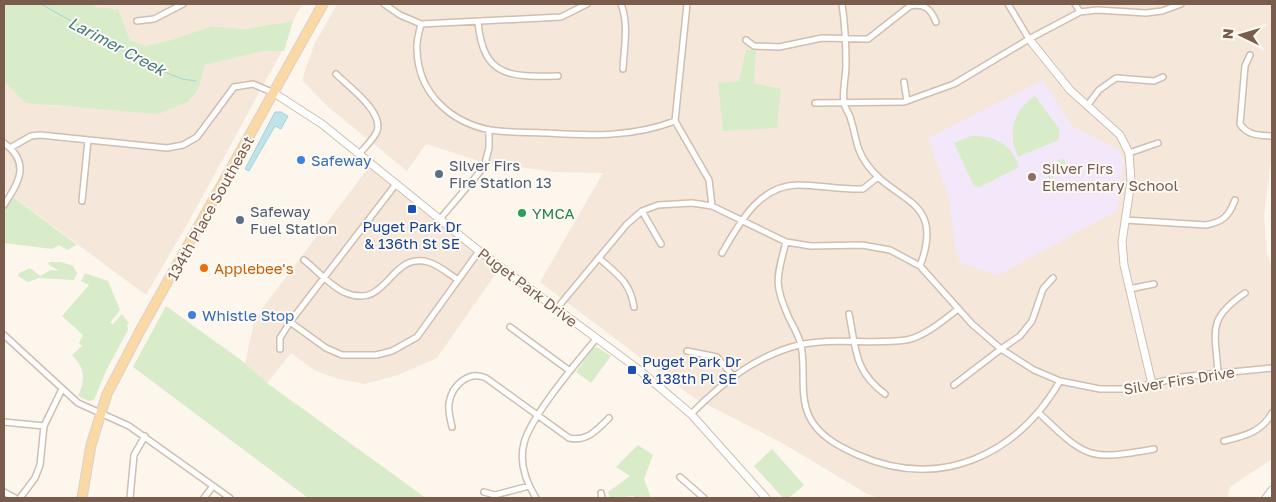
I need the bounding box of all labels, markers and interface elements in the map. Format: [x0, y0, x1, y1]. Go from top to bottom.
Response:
north arrow [1216, 10, 1266, 60]
water label: Larimer Creek [65, 12, 171, 81]
text: N [1219, 28, 1236, 40]
street label: 134th Place Southeast [163, 133, 257, 283]
place label: Safeway [311, 151, 372, 169]
marker: Safeway [295, 154, 307, 166]
place label: Silver Firs Fire Station 13 [449, 156, 552, 191]
place label: Silver Firs Elementary School [1042, 159, 1178, 194]
marker: Silver Firs Fire Station 13 [433, 168, 445, 180]
marker: Silver Firs Elementary School [1026, 171, 1038, 183]
place label: Safeway Fuel Station [250, 202, 337, 237]
marker: Puget Park Dr & 136th St SE [406, 203, 418, 215]
place label: YMCA [532, 204, 574, 222]
marker: YMCA [516, 207, 528, 219]
marker: Safeway Fuel Station [234, 214, 246, 226]
place label: Puget Park Dr & 136th St SE [362, 217, 462, 252]
street label: Puget Park Drive [475, 244, 582, 330]
place label: Applebee's [214, 259, 294, 277]
marker: Applebee's [198, 262, 210, 274]
place label: Whistle Stop [202, 306, 294, 324]
marker: Whistle Stop [186, 309, 198, 321]
place label: Puget Park Dr & 138th Pl SE [642, 352, 741, 387]
street label: Silver Firs Drive [1122, 362, 1236, 398]
marker: Puget Park Dr & 138th Pl SE [626, 364, 638, 376]

